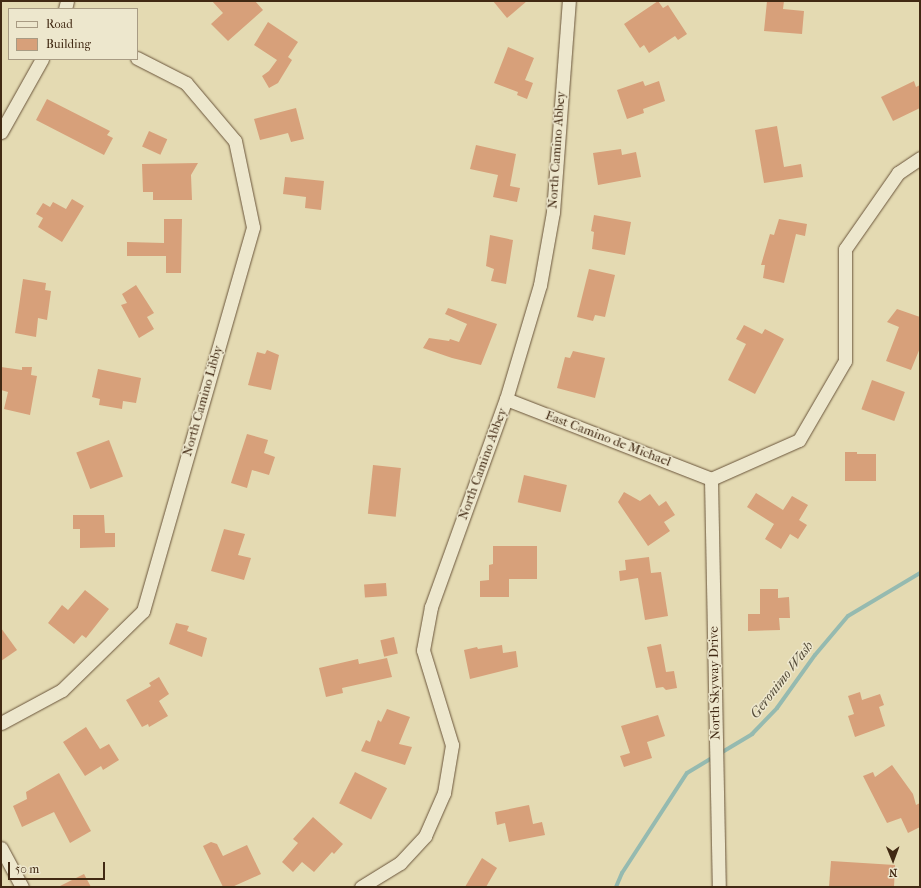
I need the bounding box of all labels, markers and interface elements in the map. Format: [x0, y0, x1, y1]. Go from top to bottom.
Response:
legend [8, 8, 138, 60]
text: Road [46, 17, 73, 31]
text: Building [46, 37, 91, 51]
street label: North Camino Abbey [545, 91, 569, 209]
street label: North Camino Libby [180, 344, 226, 458]
street label: North Camino Abbey [456, 406, 510, 522]
street label: East Camino de Michael [543, 408, 673, 470]
street label: North Skyway Drive [706, 626, 724, 740]
water label: Geronimo Wash [747, 638, 817, 722]
north arrow [873, 840, 913, 880]
scale bar [10, 854, 107, 880]
text: 50 m [15, 862, 39, 876]
text: N [889, 866, 898, 879]

